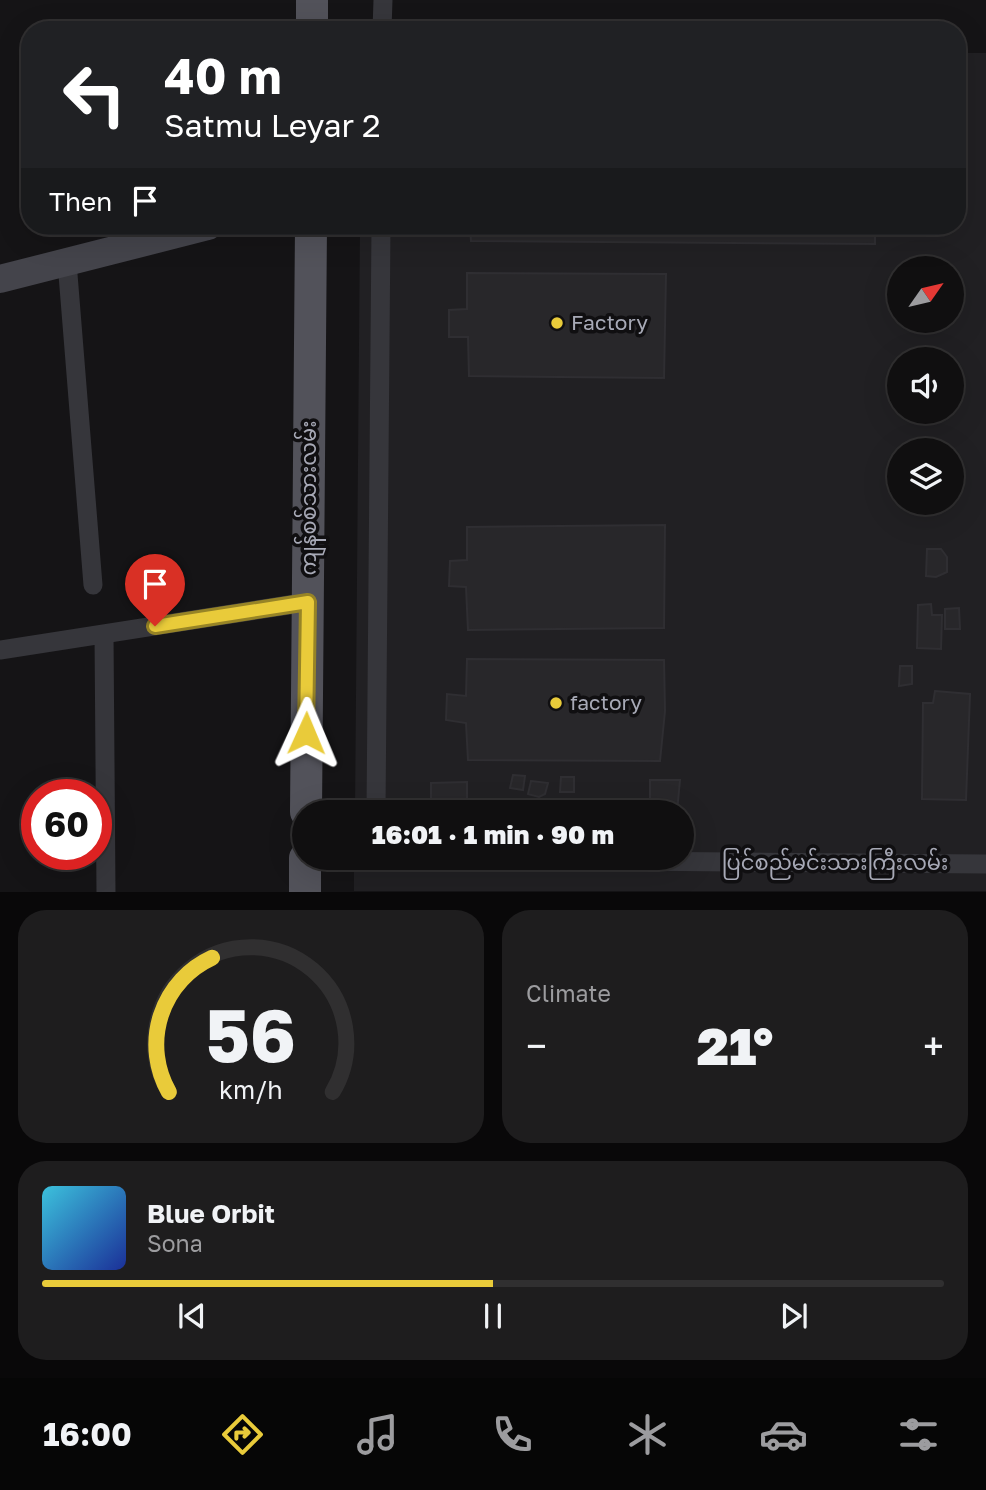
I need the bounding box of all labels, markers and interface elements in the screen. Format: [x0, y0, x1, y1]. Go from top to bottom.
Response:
text: 40 m [164, 46, 282, 105]
icon: left [49, 49, 140, 140]
text: Satmu Leyar 2 [164, 106, 381, 144]
icon: arrive [126, 182, 164, 220]
text: Then [49, 186, 112, 217]
north arrow [887, 256, 964, 332]
map controls [887, 256, 964, 515]
place label: Factory [571, 309, 648, 335]
marker: Factory [549, 315, 565, 331]
button: sound [887, 347, 964, 424]
street label: ကျန်စစ်သားလမ်း [293, 421, 327, 575]
button: layers [887, 438, 964, 515]
pin [125, 554, 185, 626]
icon: arrive [136, 565, 174, 603]
place label: factory [570, 689, 642, 715]
marker: factory [548, 695, 564, 711]
position arrow [269, 696, 343, 770]
speed limit sign: 60 [21, 779, 112, 870]
text: 16:01 · 1 min · 90 m [372, 819, 614, 850]
street label: ပြင်စည်မင်းသားကြီးလမ်း [722, 847, 948, 880]
text: Climate [526, 979, 611, 1007]
text: 56 [206, 992, 296, 1079]
text: 21° [697, 1014, 773, 1076]
text: − [526, 1023, 547, 1068]
text: + [923, 1023, 944, 1068]
text: km/h [219, 1074, 283, 1105]
text: Blue Orbit [147, 1198, 275, 1229]
text: Sona [147, 1229, 203, 1257]
icon: previous [173, 1297, 211, 1335]
icon: pause [474, 1297, 512, 1335]
icon: next [775, 1297, 813, 1335]
icon: directions [218, 1410, 267, 1459]
icon: music [353, 1410, 402, 1459]
icon: phone [488, 1410, 537, 1459]
icon: climate [623, 1410, 672, 1459]
icon: car [759, 1410, 808, 1459]
icon: filters [894, 1410, 943, 1459]
text: 16:00 [43, 1415, 132, 1453]

